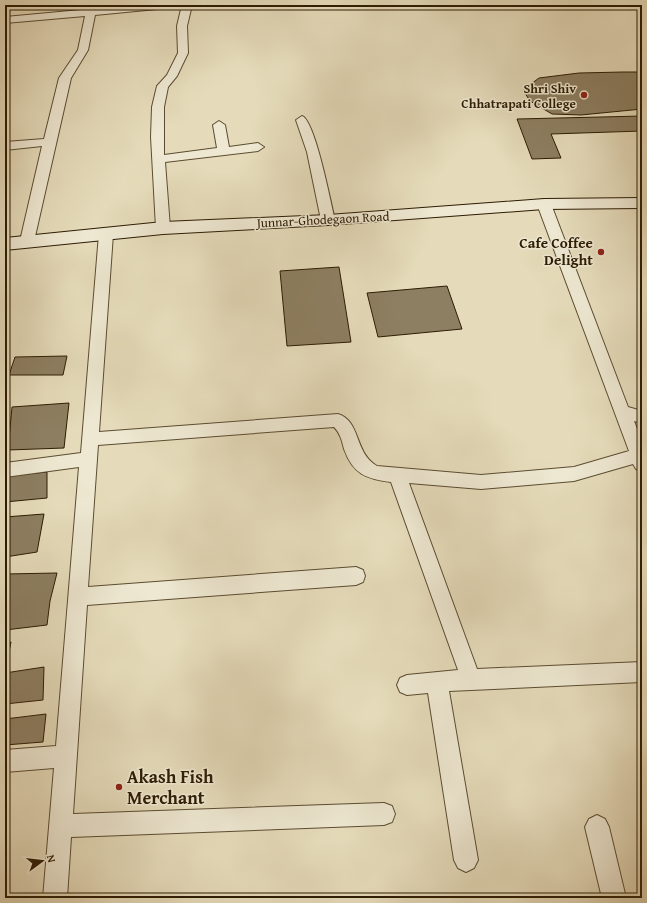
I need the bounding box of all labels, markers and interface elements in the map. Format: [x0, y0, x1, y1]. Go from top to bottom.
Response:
place label: Shri Shiv Chhatrapati College [461, 79, 576, 113]
marker: Shri Shiv Chhatrapati College [579, 90, 589, 100]
street label: Junnar-Ghodegaon Road [254, 207, 390, 233]
place label: Cafe Coffee Delight [519, 232, 593, 270]
marker: Cafe Coffee Delight [596, 247, 606, 257]
place label: Akash Fish Merchant [127, 763, 214, 811]
marker: Akash Fish Merchant [114, 782, 124, 792]
north arrow [22, 841, 62, 881]
text: N [43, 853, 61, 865]

